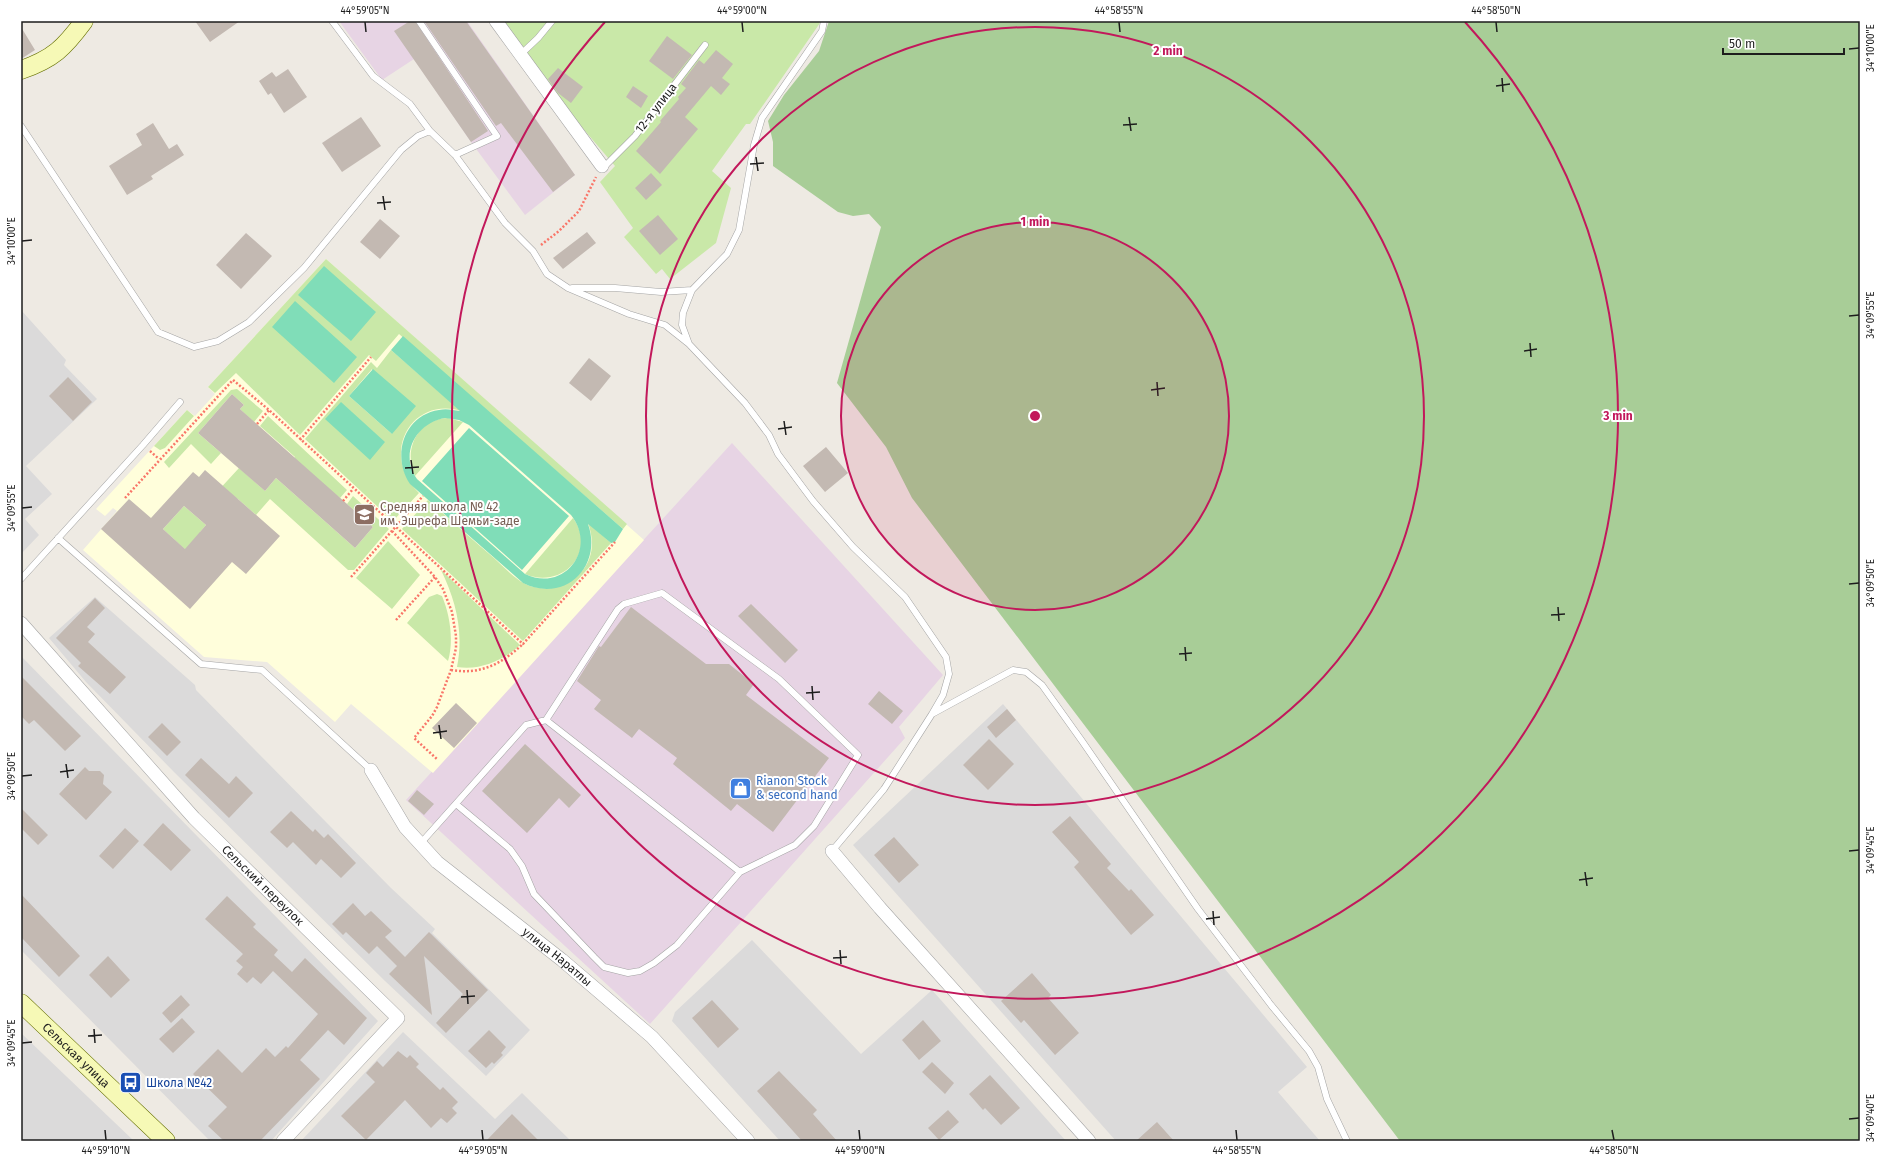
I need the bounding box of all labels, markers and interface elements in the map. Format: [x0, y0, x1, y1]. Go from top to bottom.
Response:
text: 44°59'05"N [340, 5, 390, 17]
text: 44°59'00"N [717, 5, 767, 17]
text: 44°58'55"N [1095, 5, 1143, 17]
text: 44°58'50"N [1471, 5, 1521, 17]
text: 34°10'00"E [1865, 24, 1877, 72]
scale bar [1723, 30, 1844, 56]
text: 50 m [1729, 37, 1755, 51]
text: 2 min [1153, 44, 1183, 58]
street label: 12-я улица [632, 80, 680, 136]
text: 1 min [1021, 215, 1049, 229]
text: 34°10'00"E [6, 217, 18, 265]
text: 34°09'55"E [1865, 291, 1877, 339]
centre of rings [1028, 409, 1042, 423]
text: 3 min [1602, 409, 1633, 423]
text: 34°09'55"E [6, 484, 18, 532]
place label: Средняя школа № 42 им. Эшрефа Шемьи-заде [380, 500, 520, 528]
school or university icon: Средняя школа № 42 им. Эшрефа Шемьи-заде [352, 501, 378, 527]
text: 34°09'50"E [1865, 559, 1877, 607]
text: 34°09'50"E [6, 752, 18, 800]
place label: Rianon Stock & second hand [756, 774, 838, 802]
shop icon: Rianon Stock & second hand [727, 775, 753, 801]
text: 34°09'45"E [1865, 826, 1877, 874]
street label: Сельский переулок [219, 842, 307, 929]
street label: улица Наратлы [520, 925, 595, 989]
text: 34°09'45"E [6, 1019, 18, 1067]
street label: Сельская улица [39, 1020, 113, 1091]
bus stop icon: Школа №42 [118, 1070, 144, 1096]
place label: Школа №42 [146, 1076, 212, 1090]
text: 34°09'40"E [1865, 1094, 1877, 1142]
text: 44°59'10"N [82, 1145, 130, 1157]
text: 44°59'05"N [458, 1145, 508, 1157]
text: 44°59'00"N [835, 1145, 885, 1157]
text: 44°58'55"N [1213, 1145, 1261, 1157]
text: 44°58'50"N [1589, 1145, 1639, 1157]

